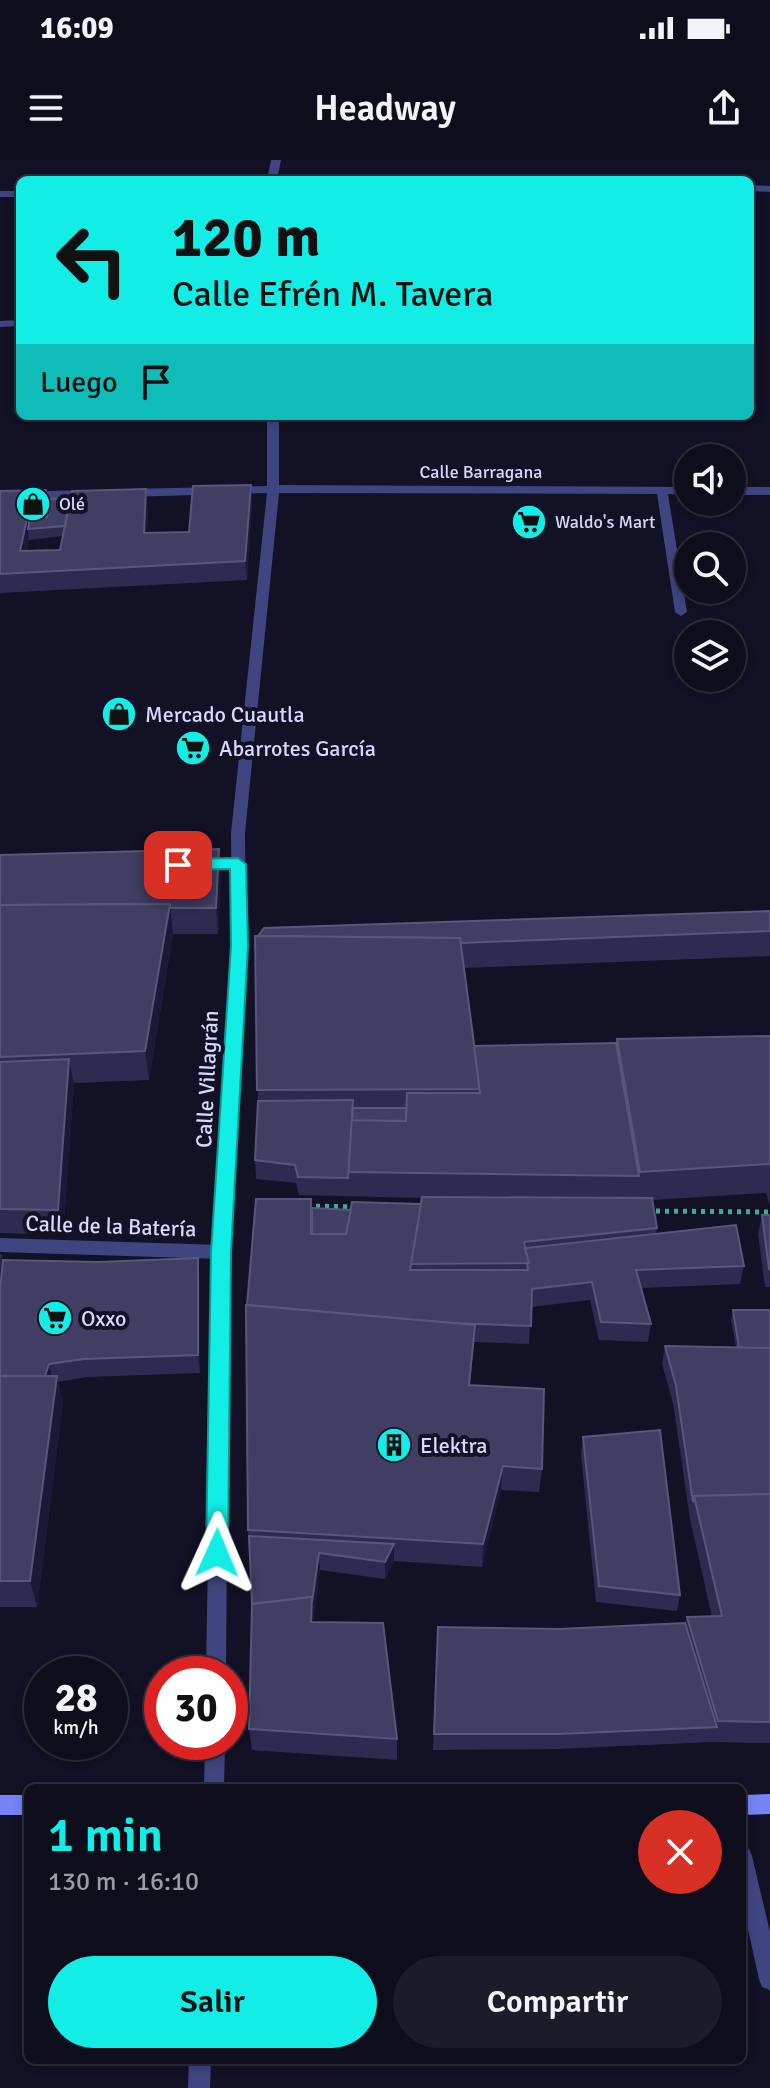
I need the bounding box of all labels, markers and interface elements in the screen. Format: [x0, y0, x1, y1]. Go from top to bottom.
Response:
text: 16:09 [40, 10, 114, 47]
icon: menu [24, 86, 68, 130]
text: Headway [314, 86, 456, 131]
icon: share [702, 86, 746, 130]
text: 120 m [172, 203, 320, 272]
icon: left [40, 208, 144, 312]
text: Calle Efrén M. Tavera [172, 272, 493, 317]
icon: arrive [134, 360, 178, 404]
text: Luego [40, 364, 118, 401]
map controls [674, 444, 746, 692]
button: sound [674, 444, 746, 516]
street label: Calle Barragana [420, 461, 542, 483]
shop icon: Olé [14, 485, 52, 523]
place label: Olé [59, 493, 85, 515]
supermarket icon: Waldo's Mart [510, 503, 548, 541]
place label: Waldo's Mart [555, 511, 655, 533]
button: search [674, 532, 746, 604]
button: layers [674, 620, 746, 692]
shop icon: Mercado Cuautla [100, 695, 138, 733]
place label: Mercado Cuautla [145, 701, 305, 728]
supermarket icon: Abarrotes García [174, 729, 212, 767]
place label: Abarrotes García [219, 735, 376, 762]
pin [144, 831, 212, 899]
icon: arrive [156, 843, 200, 887]
street label: Calle Villagrán [190, 1010, 224, 1148]
street label: Calle de la Batería [25, 1210, 197, 1242]
supermarket icon: Oxxo [36, 1299, 74, 1337]
place label: Oxxo [81, 1305, 127, 1332]
building icon: Elektra [375, 1426, 413, 1464]
place label: Elektra [420, 1432, 488, 1459]
position arrow [175, 1511, 259, 1595]
speed limit sign: 30 [144, 1656, 248, 1760]
text: 28 [54, 1673, 98, 1723]
text: km/h [53, 1715, 99, 1740]
text: 1 min [48, 1806, 163, 1865]
button: close [638, 1810, 722, 1894]
text: 130 m · 16:10 [48, 1866, 199, 1898]
button: Salir [48, 1956, 377, 2048]
button: Compartir [393, 1956, 722, 2048]

